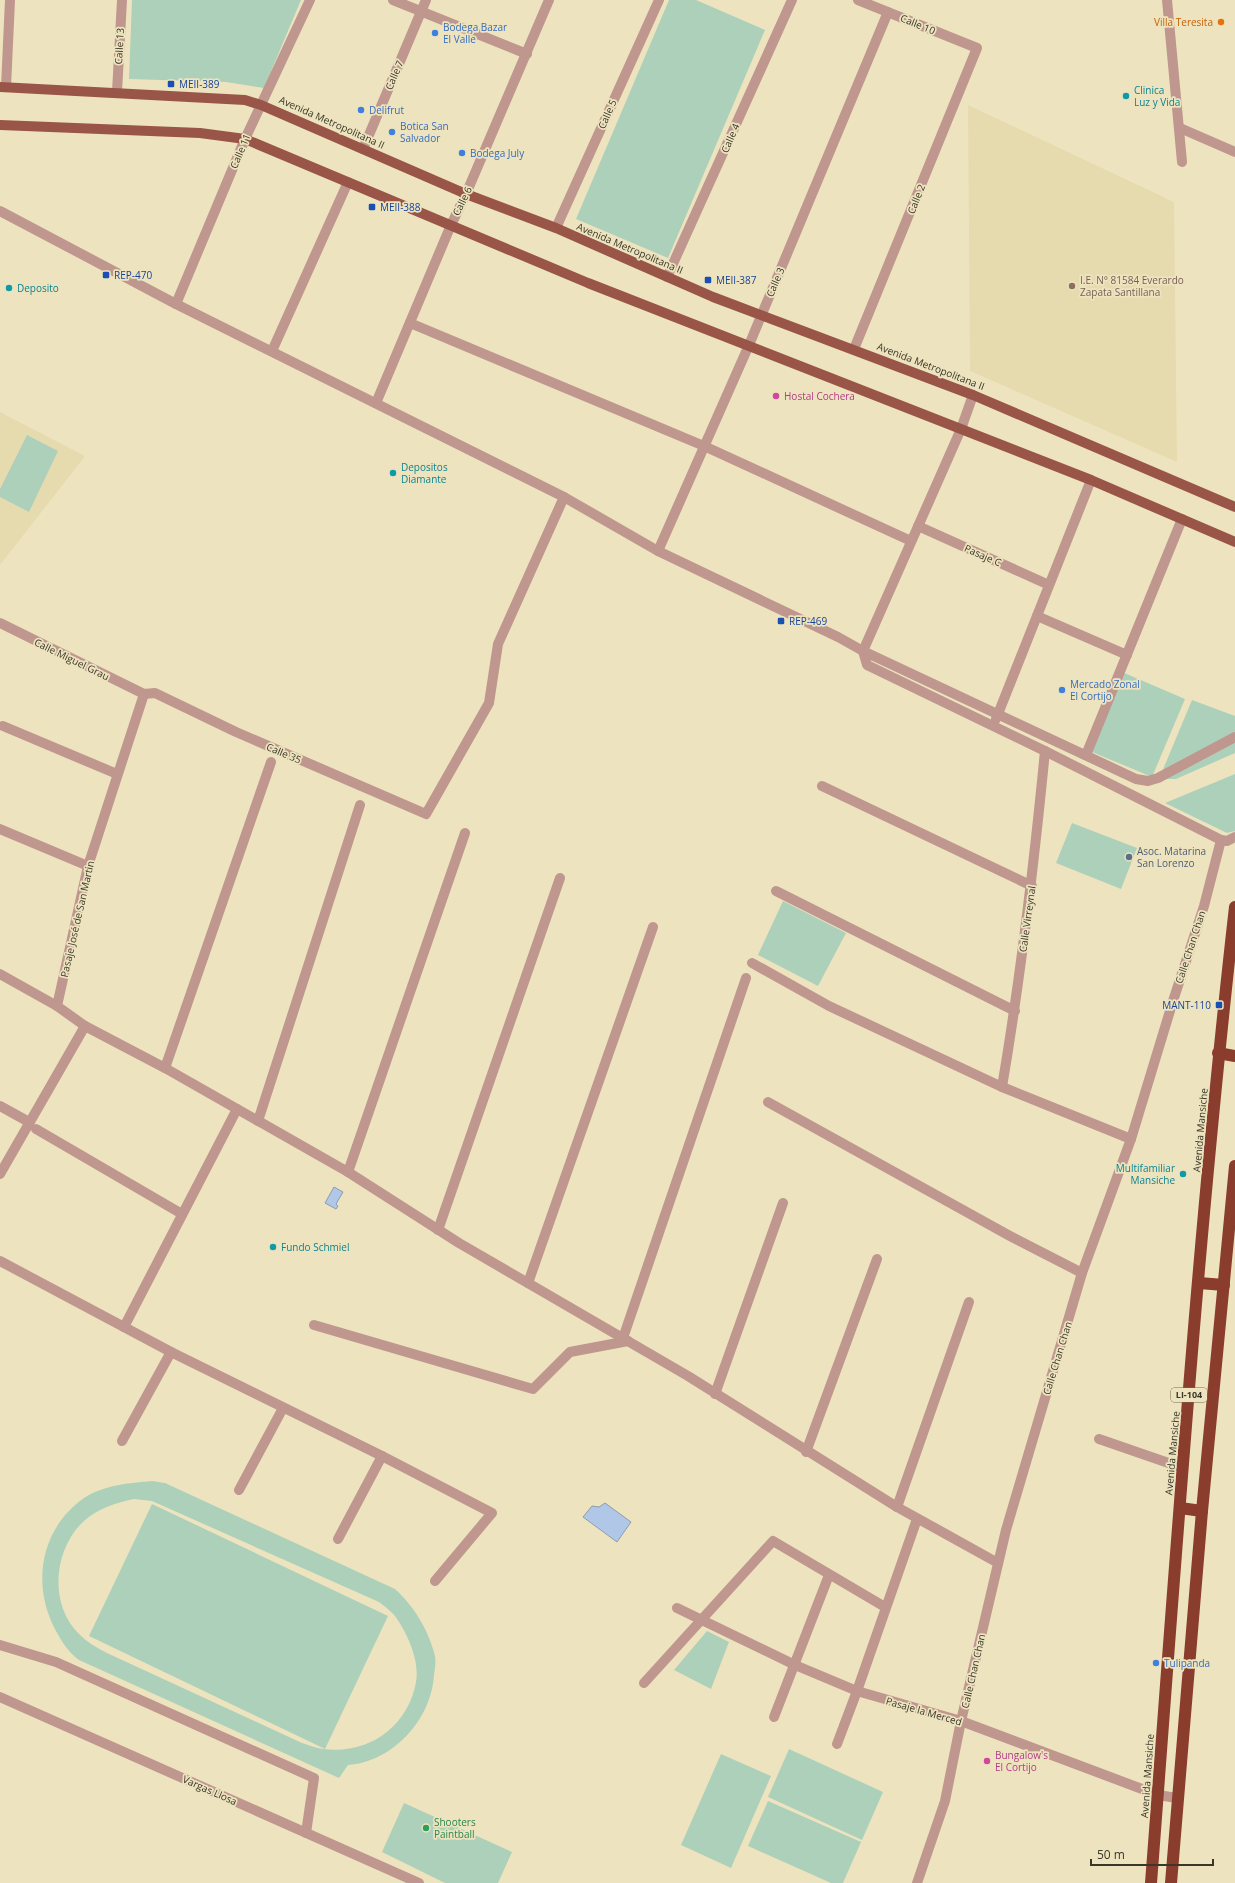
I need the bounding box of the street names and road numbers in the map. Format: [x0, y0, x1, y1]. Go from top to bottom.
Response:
street label: Calle 10 [898, 11, 938, 37]
street label: Calle 13 [111, 27, 127, 65]
street label: Calle 7 [382, 58, 407, 92]
street label: Avenida Metropolitana II [277, 92, 387, 152]
street label: Calle 5 [594, 97, 620, 131]
street label: Calle 4 [717, 121, 743, 155]
street label: Calle 11 [226, 131, 254, 171]
street label: Calle 2 [904, 182, 928, 216]
street label: Calle 6 [449, 184, 475, 218]
street label: Avenida Metropolitana II [575, 219, 685, 277]
street label: Calle 3 [763, 265, 788, 299]
street label: Avenida Metropolitana II [875, 339, 987, 393]
street label: Pasaje C [962, 541, 1004, 569]
street label: Calle Miguel Grau [32, 635, 112, 683]
street label: Calle 35 [264, 739, 304, 767]
street label: Pasaje José de San Martin [57, 859, 97, 979]
street label: Calle Virreynal [1015, 885, 1039, 953]
street label: Calle Chan Chan [1172, 909, 1208, 985]
street label: Avenida Mansiche [1189, 1087, 1211, 1173]
street label: Calle Chan Chan [1039, 1320, 1075, 1396]
road number: LI-104 [1171, 1388, 1207, 1402]
street label: Avenida Mansiche [1161, 1410, 1183, 1496]
street label: Calle Chan Chan [958, 1632, 988, 1710]
street label: Pasaje la Merced [884, 1693, 964, 1729]
street label: Avenida Mansiche [1137, 1733, 1157, 1819]
street label: Vargas Llosa [181, 1772, 239, 1808]

